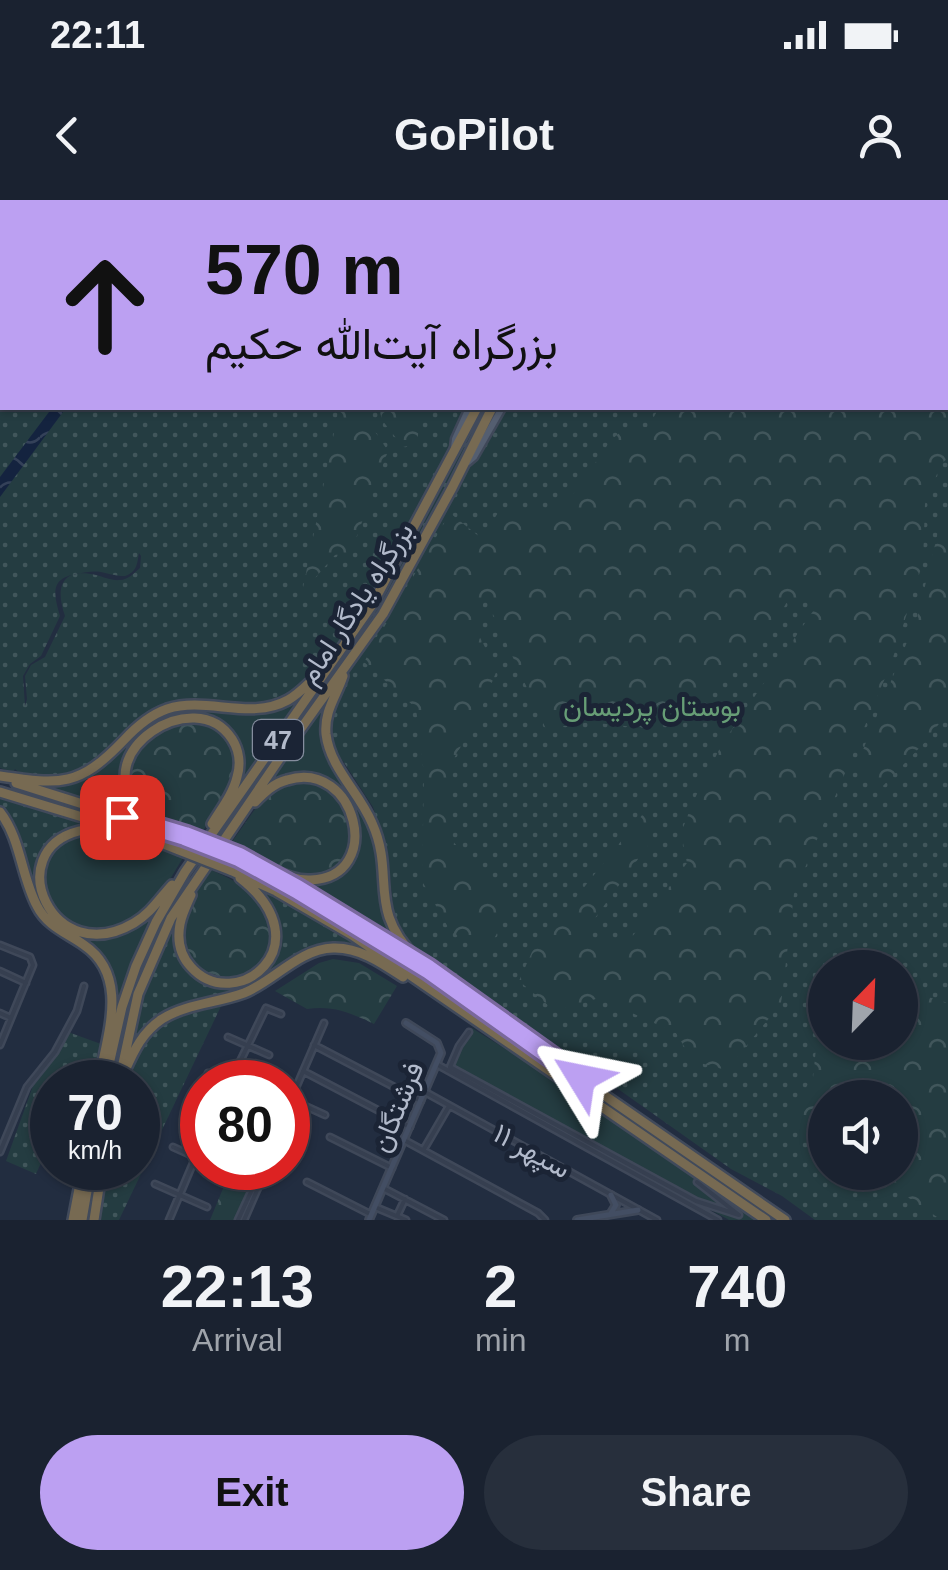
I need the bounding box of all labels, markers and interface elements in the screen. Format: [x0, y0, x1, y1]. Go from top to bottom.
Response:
text: 22:11 [50, 14, 145, 56]
icon: back [40, 108, 95, 163]
icon: person [853, 108, 908, 163]
text: GoPilot [394, 109, 554, 160]
text: 570 m [205, 231, 403, 309]
icon: ahead [40, 240, 170, 370]
text: بزرگراه آیت‌الله حکیم [205, 318, 558, 369]
street label: بزرگراه یادگار امام [292, 517, 422, 691]
park label: بوستان پردیسان [563, 691, 741, 725]
road number: 47 [253, 720, 303, 760]
pin [80, 775, 165, 860]
icon: arrive [95, 790, 150, 845]
north arrow [808, 950, 918, 1060]
map controls [808, 950, 918, 1190]
position arrow [529, 1026, 633, 1130]
street label: فرشتگان [364, 1057, 432, 1157]
speed limit sign: 80 [180, 1060, 310, 1190]
button: sound [808, 1080, 918, 1190]
text: 70 [67, 1085, 123, 1141]
street label: سپهر ۱۱ [487, 1117, 576, 1187]
text: km/h [68, 1136, 122, 1164]
text: 22:13 [161, 1253, 314, 1320]
text: 2 [484, 1253, 517, 1320]
text: 740 [687, 1253, 787, 1320]
text: Arrival [192, 1322, 283, 1358]
text: min [475, 1322, 526, 1358]
text: m [724, 1322, 751, 1358]
button: Exit [40, 1435, 464, 1550]
button: Share [484, 1435, 908, 1550]

